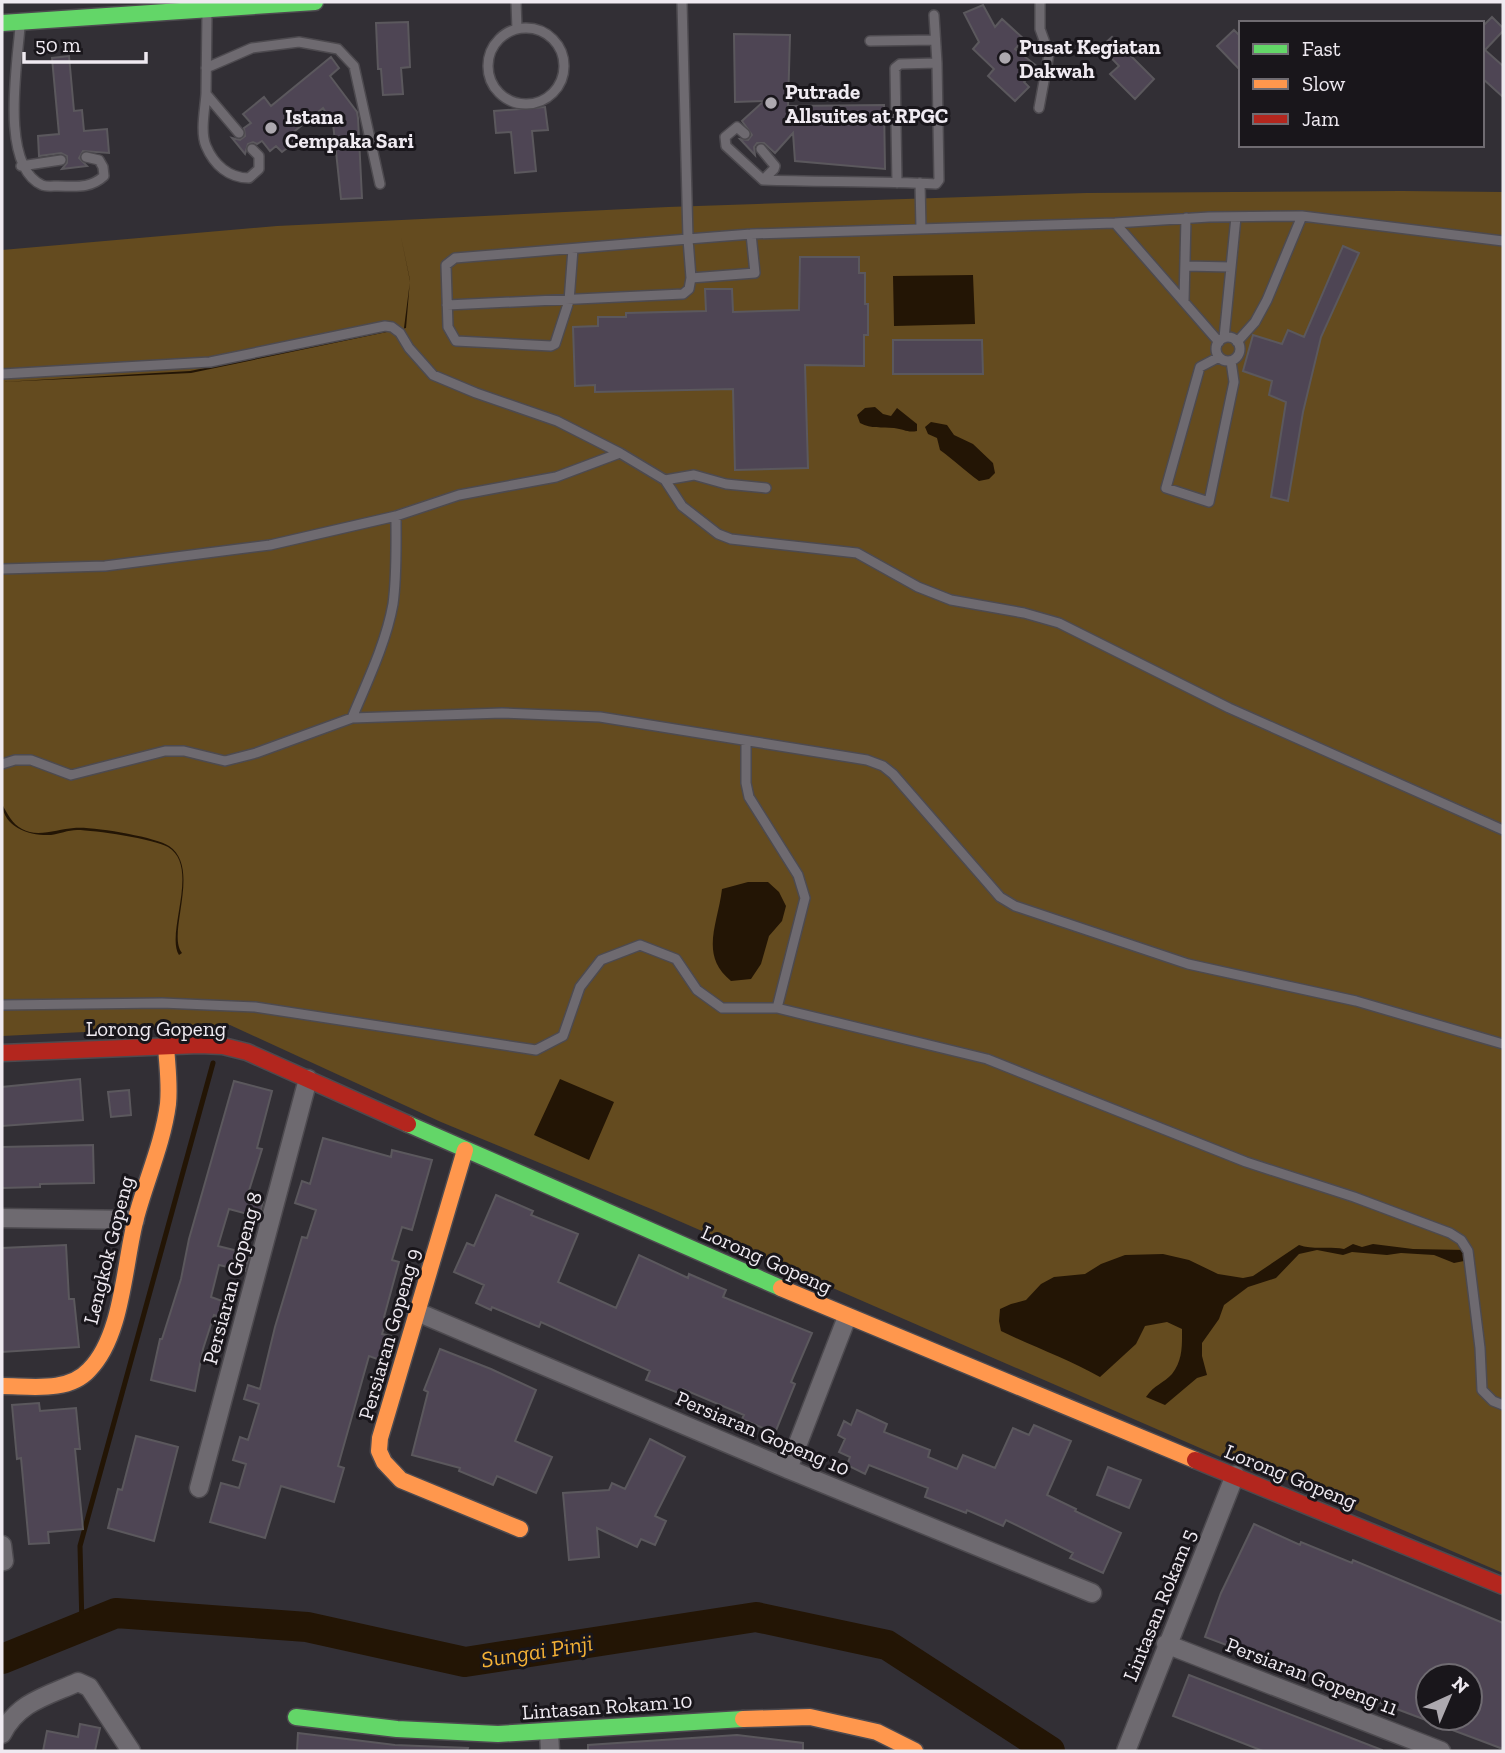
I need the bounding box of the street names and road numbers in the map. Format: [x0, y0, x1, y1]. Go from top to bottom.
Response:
street label: Lorong Gopeng [86, 1016, 227, 1041]
street label: Lengkok Gopeng [77, 1173, 139, 1327]
street label: Persiaran Gopeng 8 [197, 1189, 267, 1367]
street label: Lorong Gopeng [698, 1219, 837, 1299]
street label: Persiaran Gopeng 9 [353, 1245, 425, 1423]
street label: Persiaran Gopeng 10 [672, 1385, 854, 1481]
street label: Lorong Gopeng [1221, 1438, 1361, 1514]
street label: Lintasan Rokam 5 [1117, 1525, 1201, 1685]
street label: Persiaran Gopeng 11 [1222, 1632, 1402, 1720]
street label: Lintasan Rokam 10 [521, 1688, 693, 1724]

